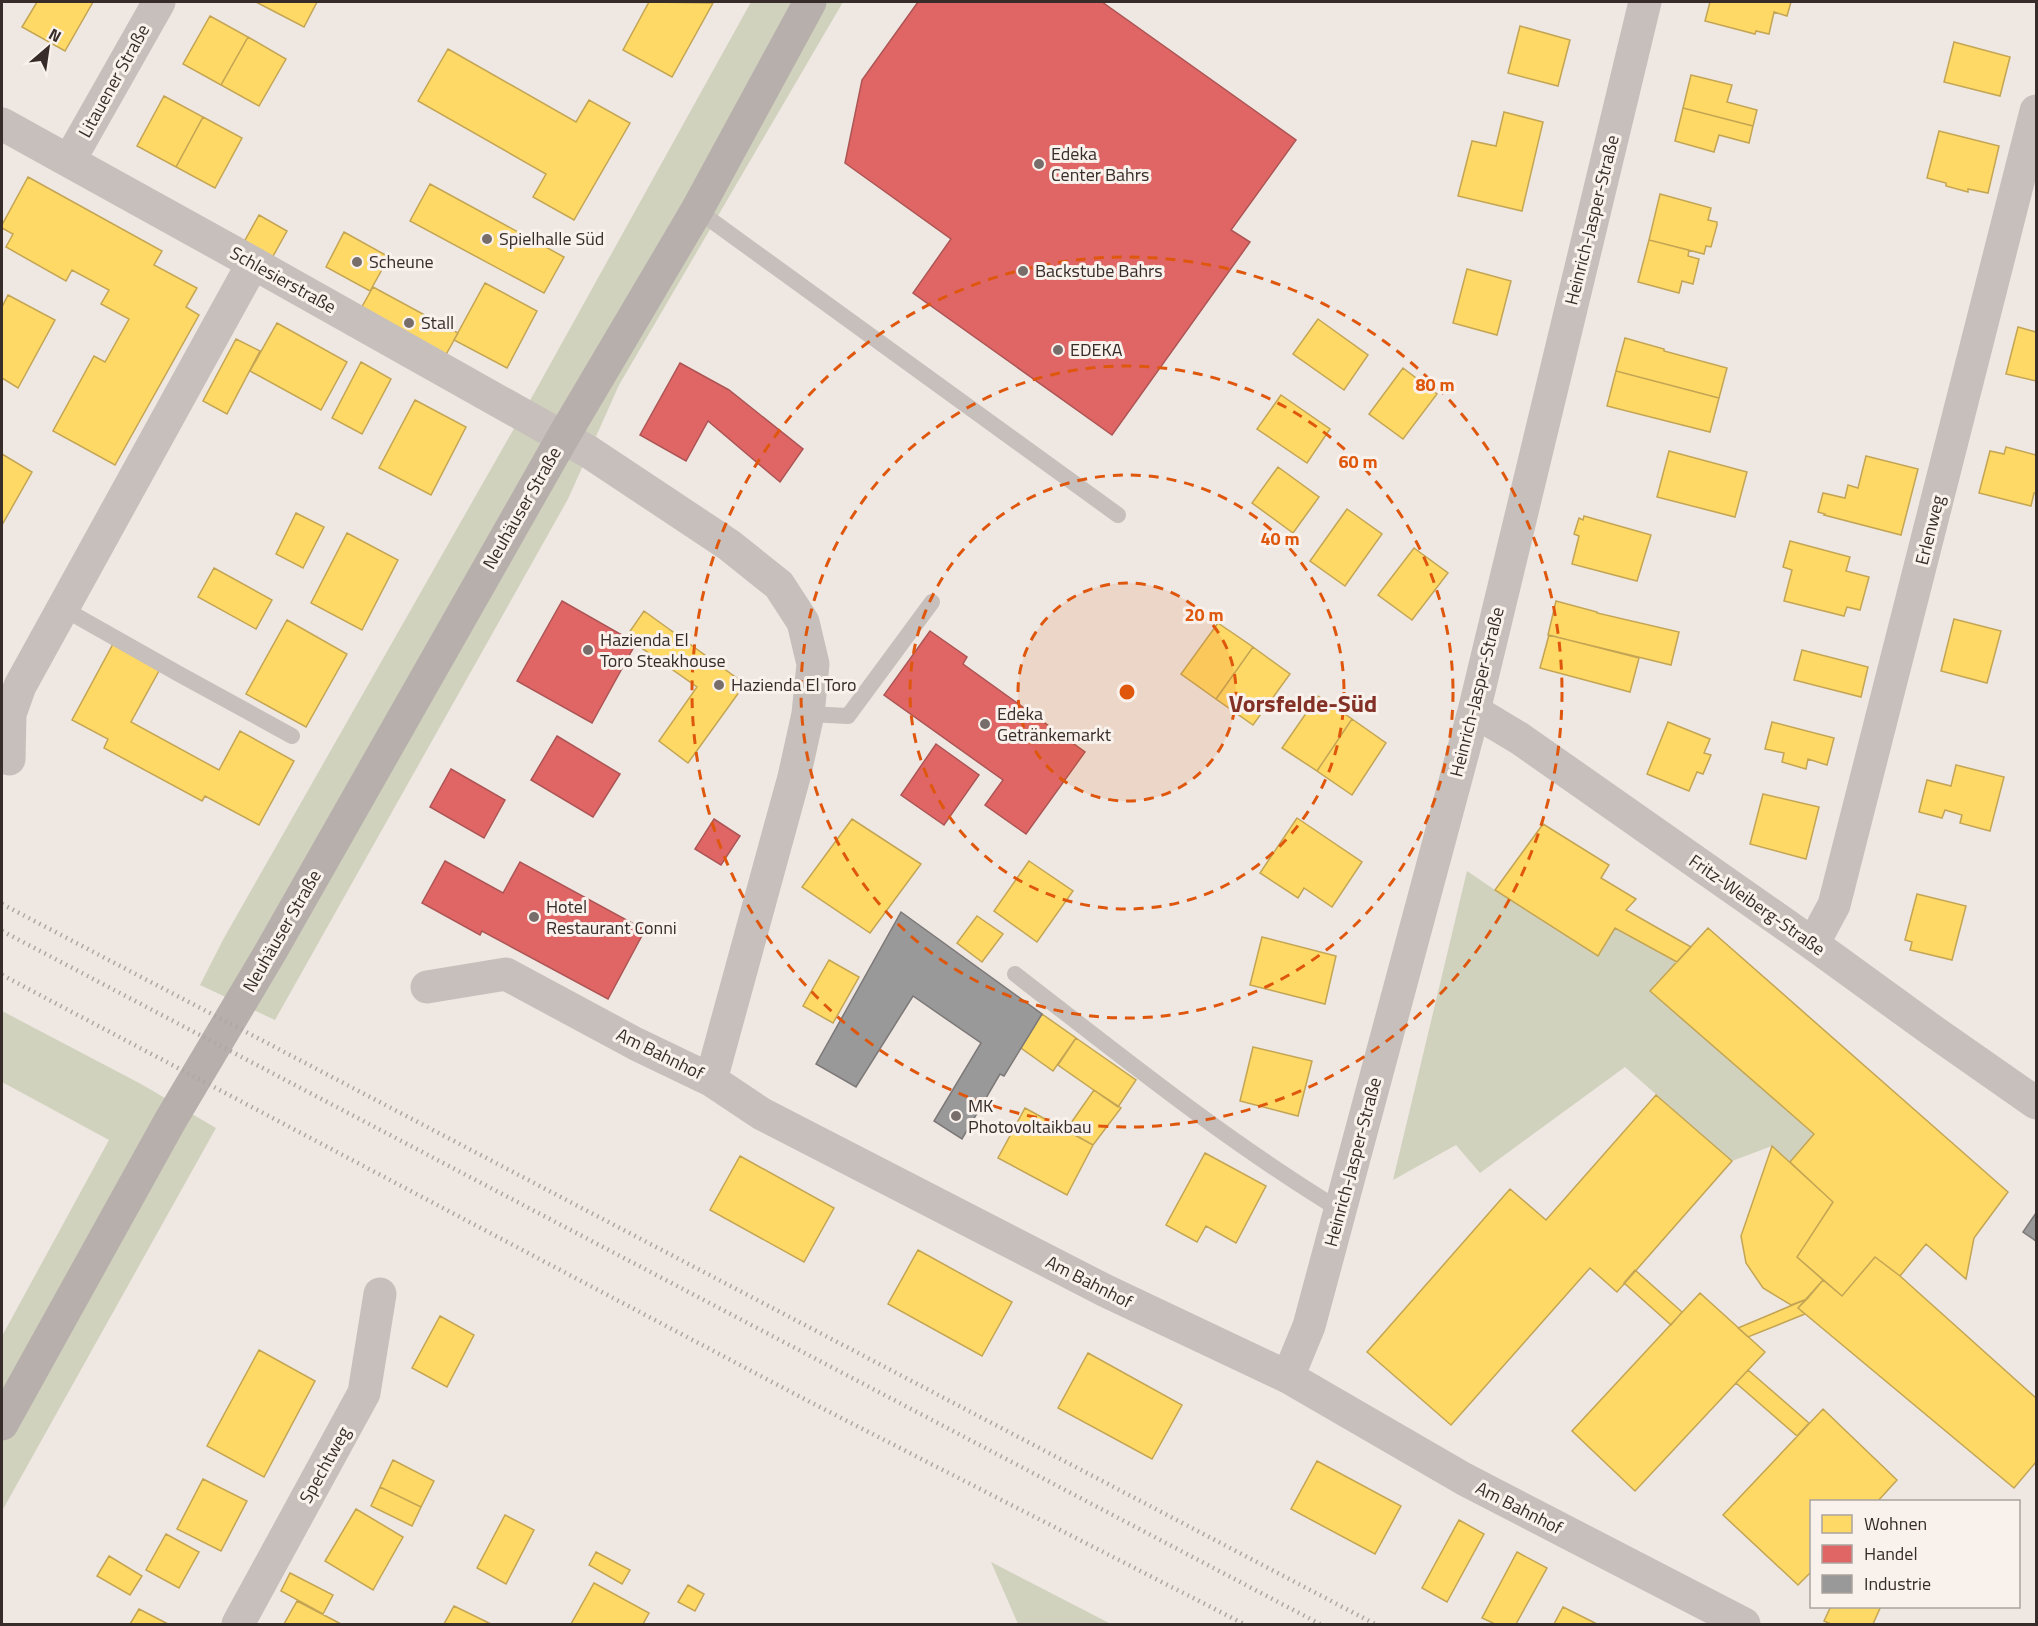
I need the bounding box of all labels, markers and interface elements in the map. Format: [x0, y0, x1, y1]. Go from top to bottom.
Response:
north arrow [18, 18, 78, 78]
street label: Litauener Straße [71, 19, 156, 142]
text: N [45, 22, 66, 48]
street label: Heinrich-Jasper-Straße [1557, 132, 1626, 308]
place label: Edeka Center Bahrs [1051, 140, 1149, 188]
marker: Edeka Center Bahrs [1032, 157, 1046, 171]
place label: Spielhalle Süd [499, 225, 604, 252]
marker: Spielhalle Süd [480, 232, 494, 246]
street label: Schlesierstraße [225, 239, 341, 320]
place label: Scheune [369, 248, 434, 275]
marker: Scheune [350, 255, 364, 269]
place label: Backstube Bahrs [1035, 257, 1163, 284]
marker: Backstube Bahrs [1016, 264, 1030, 278]
place label: Stall [421, 309, 454, 336]
marker: Stall [402, 316, 416, 330]
place label: EDEKA [1070, 336, 1123, 363]
marker: EDEKA [1051, 343, 1065, 357]
text: 80 m [1415, 371, 1455, 398]
street label: Neuhäuser Straße [476, 442, 568, 574]
text: 60 m [1338, 448, 1378, 475]
street label: Erlenweg [1908, 492, 1951, 568]
text: 40 m [1260, 525, 1300, 552]
text: 20 m [1184, 601, 1224, 628]
street label: Heinrich-Jasper-Straße [1442, 604, 1511, 780]
place label: Hazienda El Toro Steakhouse [600, 626, 726, 674]
marker: Hazienda El Toro Steakhouse [581, 643, 595, 657]
place label: Hazienda El Toro [731, 671, 857, 698]
marker: Hazienda El Toro [712, 678, 726, 692]
centre of rings [1117, 682, 1137, 702]
district label: Vorsfelde-Süd [1229, 685, 1377, 721]
place label: Edeka Getränkemarkt [997, 700, 1112, 748]
marker: Edeka Getränkemarkt [978, 717, 992, 731]
street label: Fritz-Weiberg-Straße [1684, 847, 1831, 962]
street label: Neuhäuser Straße [236, 865, 328, 997]
place label: Hotel Restaurant Conni [546, 893, 677, 941]
marker: Hotel Restaurant Conni [527, 910, 541, 924]
street label: Am Bahnhof [612, 1021, 709, 1086]
street label: Heinrich-Jasper-Straße [1317, 1074, 1388, 1250]
place label: MK Photovoltaikbau [968, 1092, 1092, 1140]
marker: MK Photovoltaikbau [949, 1109, 963, 1123]
street label: Am Bahnhof [1041, 1248, 1137, 1315]
street label: Spechtweg [292, 1421, 357, 1508]
street label: Am Bahnhof [1471, 1474, 1567, 1541]
legend [1810, 1500, 2020, 1608]
text: Wohnen [1864, 1510, 1927, 1537]
text: Handel [1864, 1540, 1918, 1567]
text: Industrie [1864, 1570, 1931, 1597]

